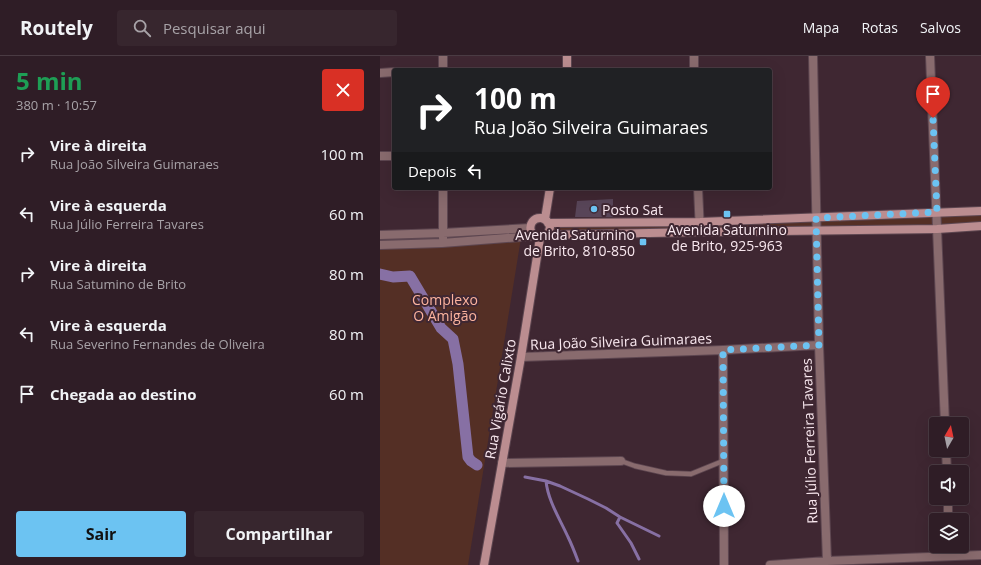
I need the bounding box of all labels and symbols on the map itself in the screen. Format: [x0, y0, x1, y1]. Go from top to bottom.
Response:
pin [916, 77, 950, 118]
place label: Posto Sat [602, 200, 663, 219]
marker: Posto Sat [589, 204, 599, 214]
marker: Avenida Saturnino de Brito, 925-963 [722, 209, 732, 219]
place label: Avenida Saturnino de Brito, 925-963 [667, 220, 787, 255]
place label: Avenida Saturnino de Brito, 810-850 [515, 225, 635, 260]
marker: Avenida Saturnino de Brito, 810-850 [638, 237, 648, 247]
park label: Complexo O Amigão [412, 290, 478, 325]
street label: Rua João Silveira Guimaraes [530, 328, 713, 354]
street label: Rua Vigário Calixto [480, 337, 520, 461]
street label: Rua Júlio Ferreira Tavares [797, 358, 821, 524]
north arrow [929, 417, 969, 457]
position arrow [703, 485, 745, 527]

